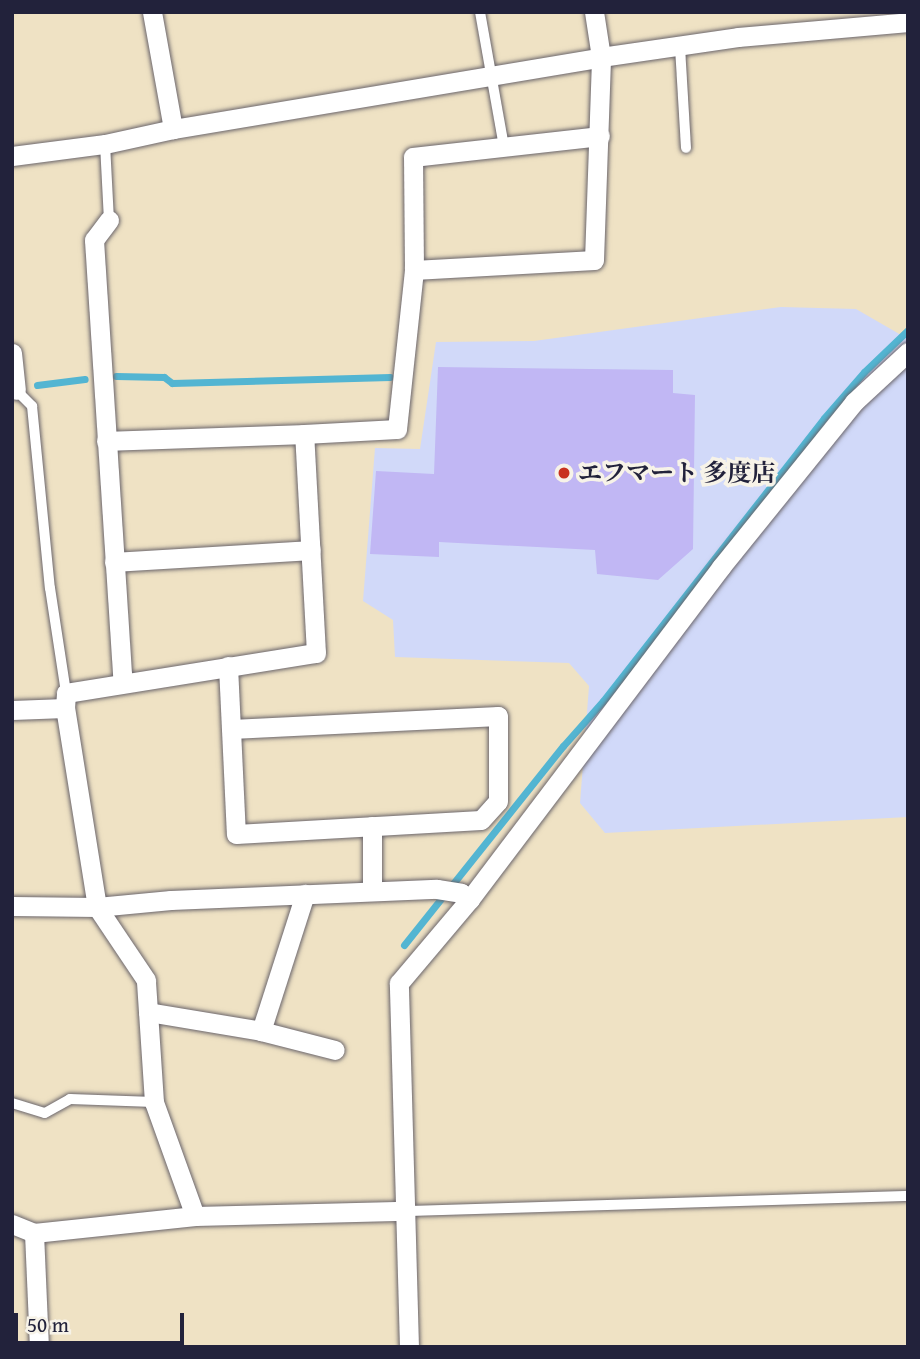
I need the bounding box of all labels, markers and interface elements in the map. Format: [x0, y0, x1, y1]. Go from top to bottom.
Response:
place label: エフマート 多度店 [578, 459, 775, 487]
marker: エフマート 多度店 [556, 465, 572, 481]
scale bar [18, 1300, 187, 1344]
text: 50 m [27, 1309, 69, 1340]

